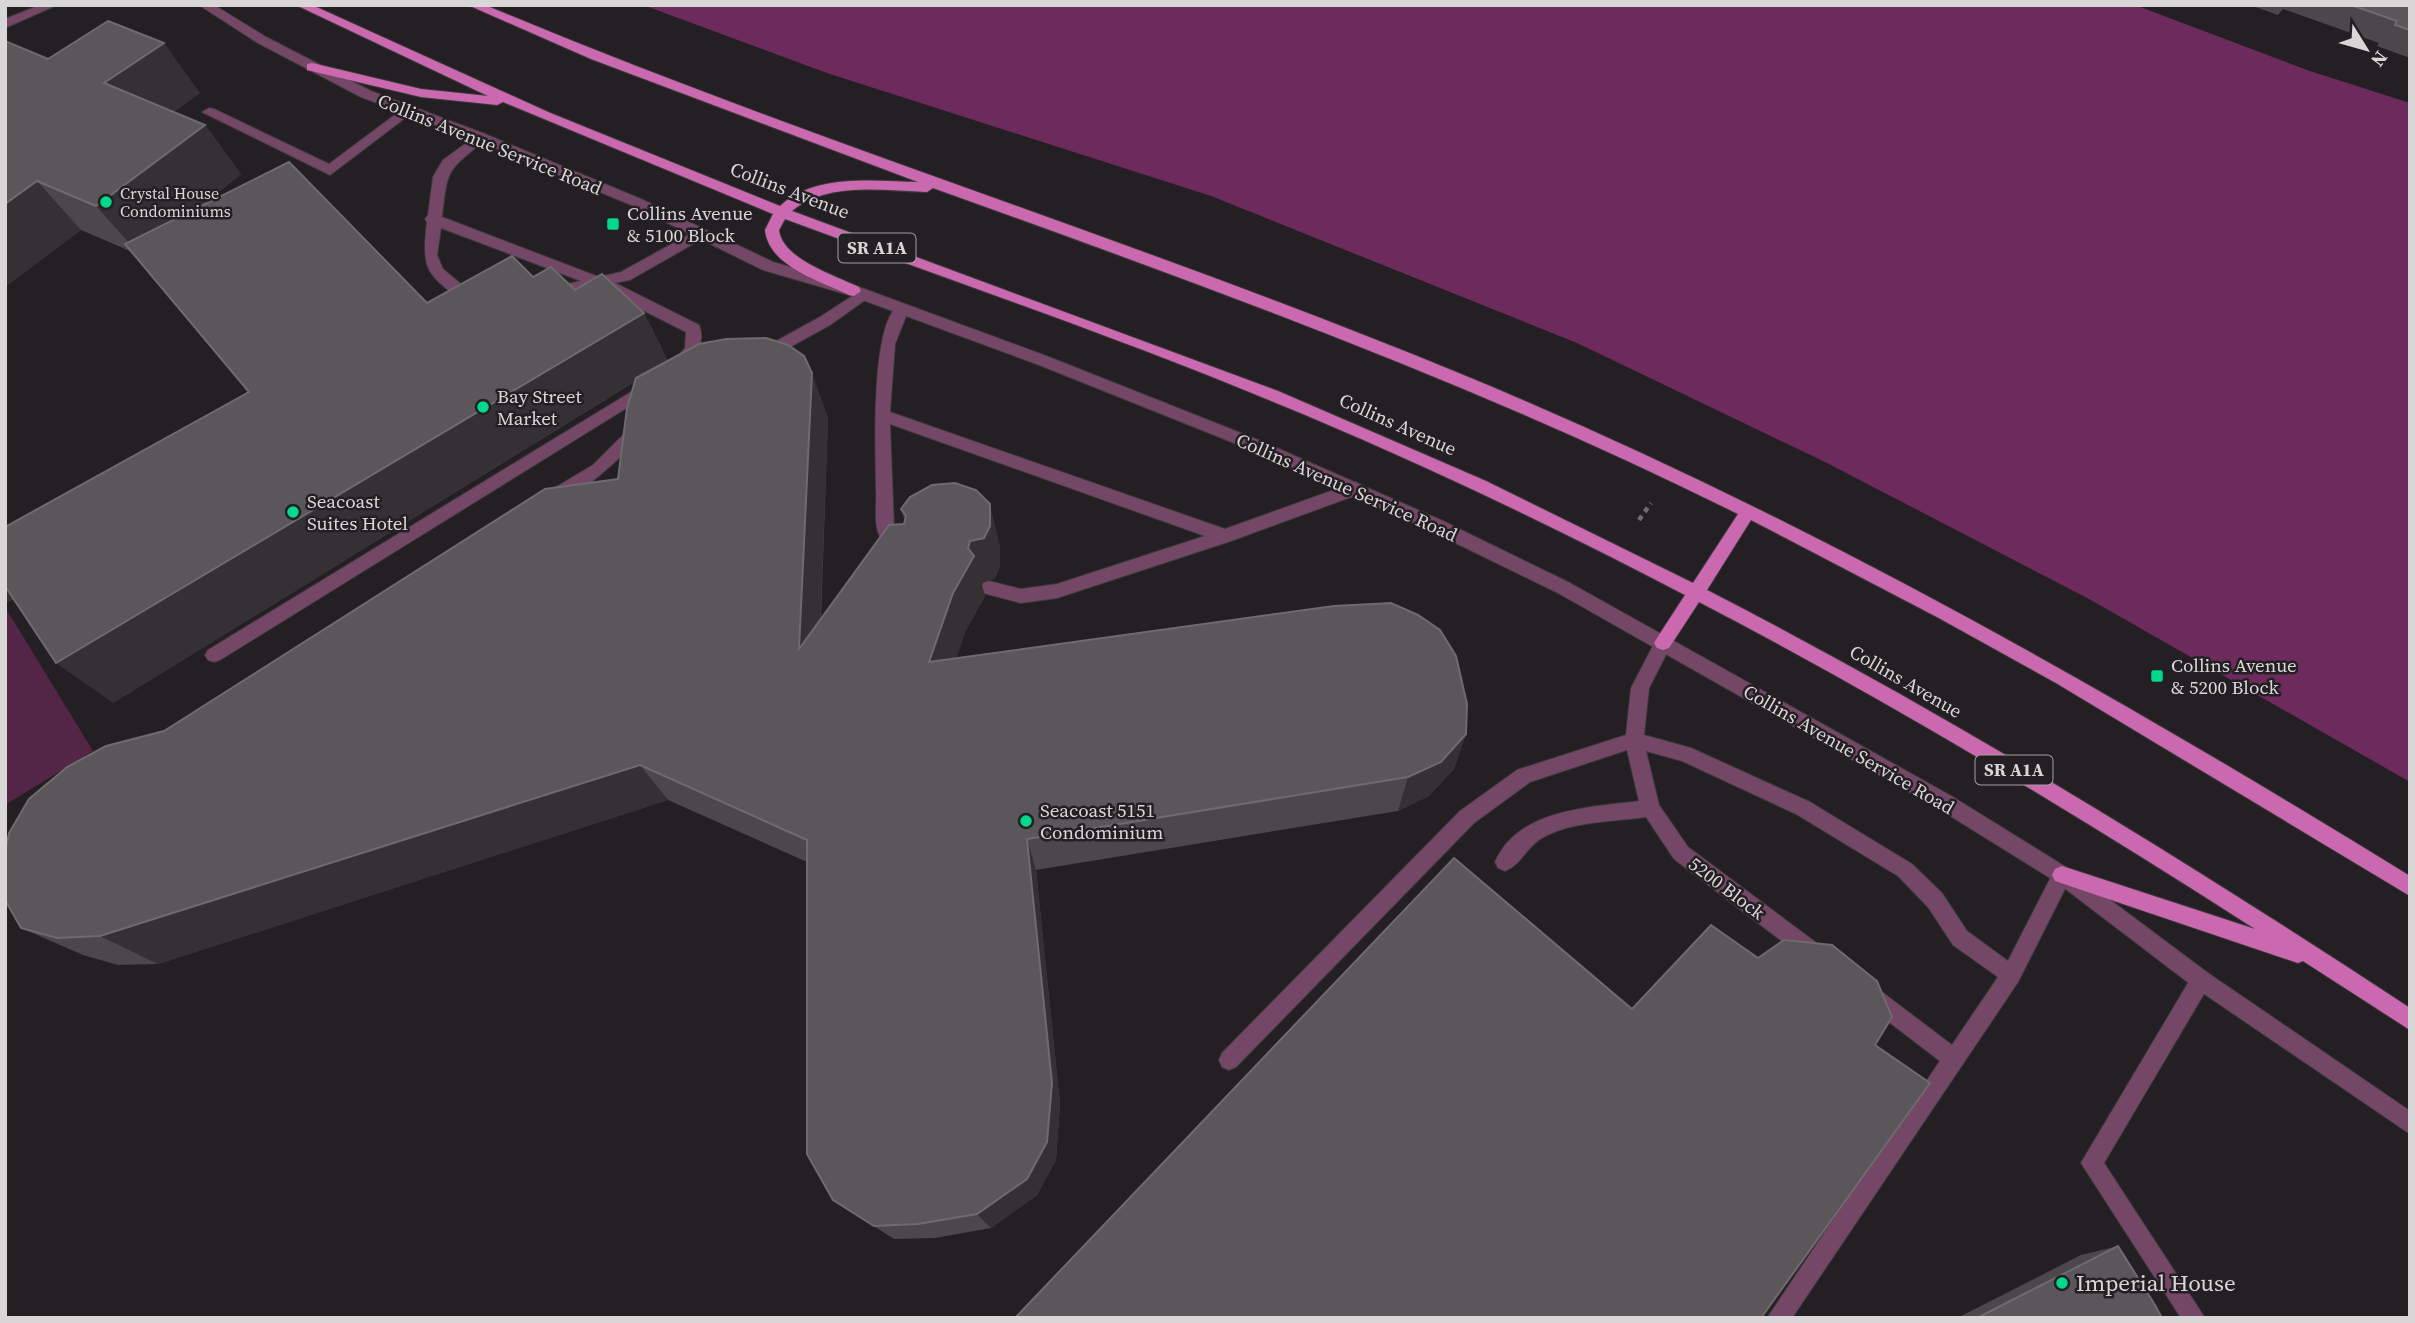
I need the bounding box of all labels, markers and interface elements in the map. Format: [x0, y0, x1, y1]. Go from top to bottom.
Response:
north arrow [2331, 14, 2401, 84]
text: N [2365, 46, 2394, 73]
street label: Collins Avenue Service Road [374, 87, 606, 201]
street label: Collins Avenue [727, 155, 853, 225]
place label: Crystal House Condominiums [120, 182, 231, 222]
marker: Crystal House Condominiums [98, 194, 114, 210]
place label: Collins Avenue & 5100 Block [627, 200, 753, 248]
marker: Collins Avenue & 5100 Block [605, 216, 621, 232]
road number: SR A1A [838, 234, 916, 262]
place label: Bay Street Market [497, 383, 583, 431]
street label: Collins Avenue [1335, 387, 1461, 461]
marker: Bay Street Market [475, 399, 491, 415]
street label: Collins Avenue Service Road [1232, 426, 1462, 548]
place label: Seacoast Suites Hotel [307, 488, 408, 536]
marker: Seacoast Suites Hotel [285, 504, 301, 520]
street label: Collins Avenue [1845, 638, 1967, 724]
place label: Collins Avenue & 5200 Block [2171, 652, 2297, 700]
marker: Collins Avenue & 5200 Block [2149, 668, 2165, 684]
street label: Collins Avenue Service Road [1739, 678, 1959, 820]
road number: SR A1A [1976, 756, 2052, 784]
place label: Seacoast 5151 Condominium [1040, 797, 1163, 845]
marker: Seacoast 5151 Condominium [1018, 813, 1034, 829]
street label: 5200 Block [1683, 851, 1771, 926]
place label: Imperial House [2076, 1267, 2236, 1299]
marker: Imperial House [2054, 1275, 2070, 1291]

